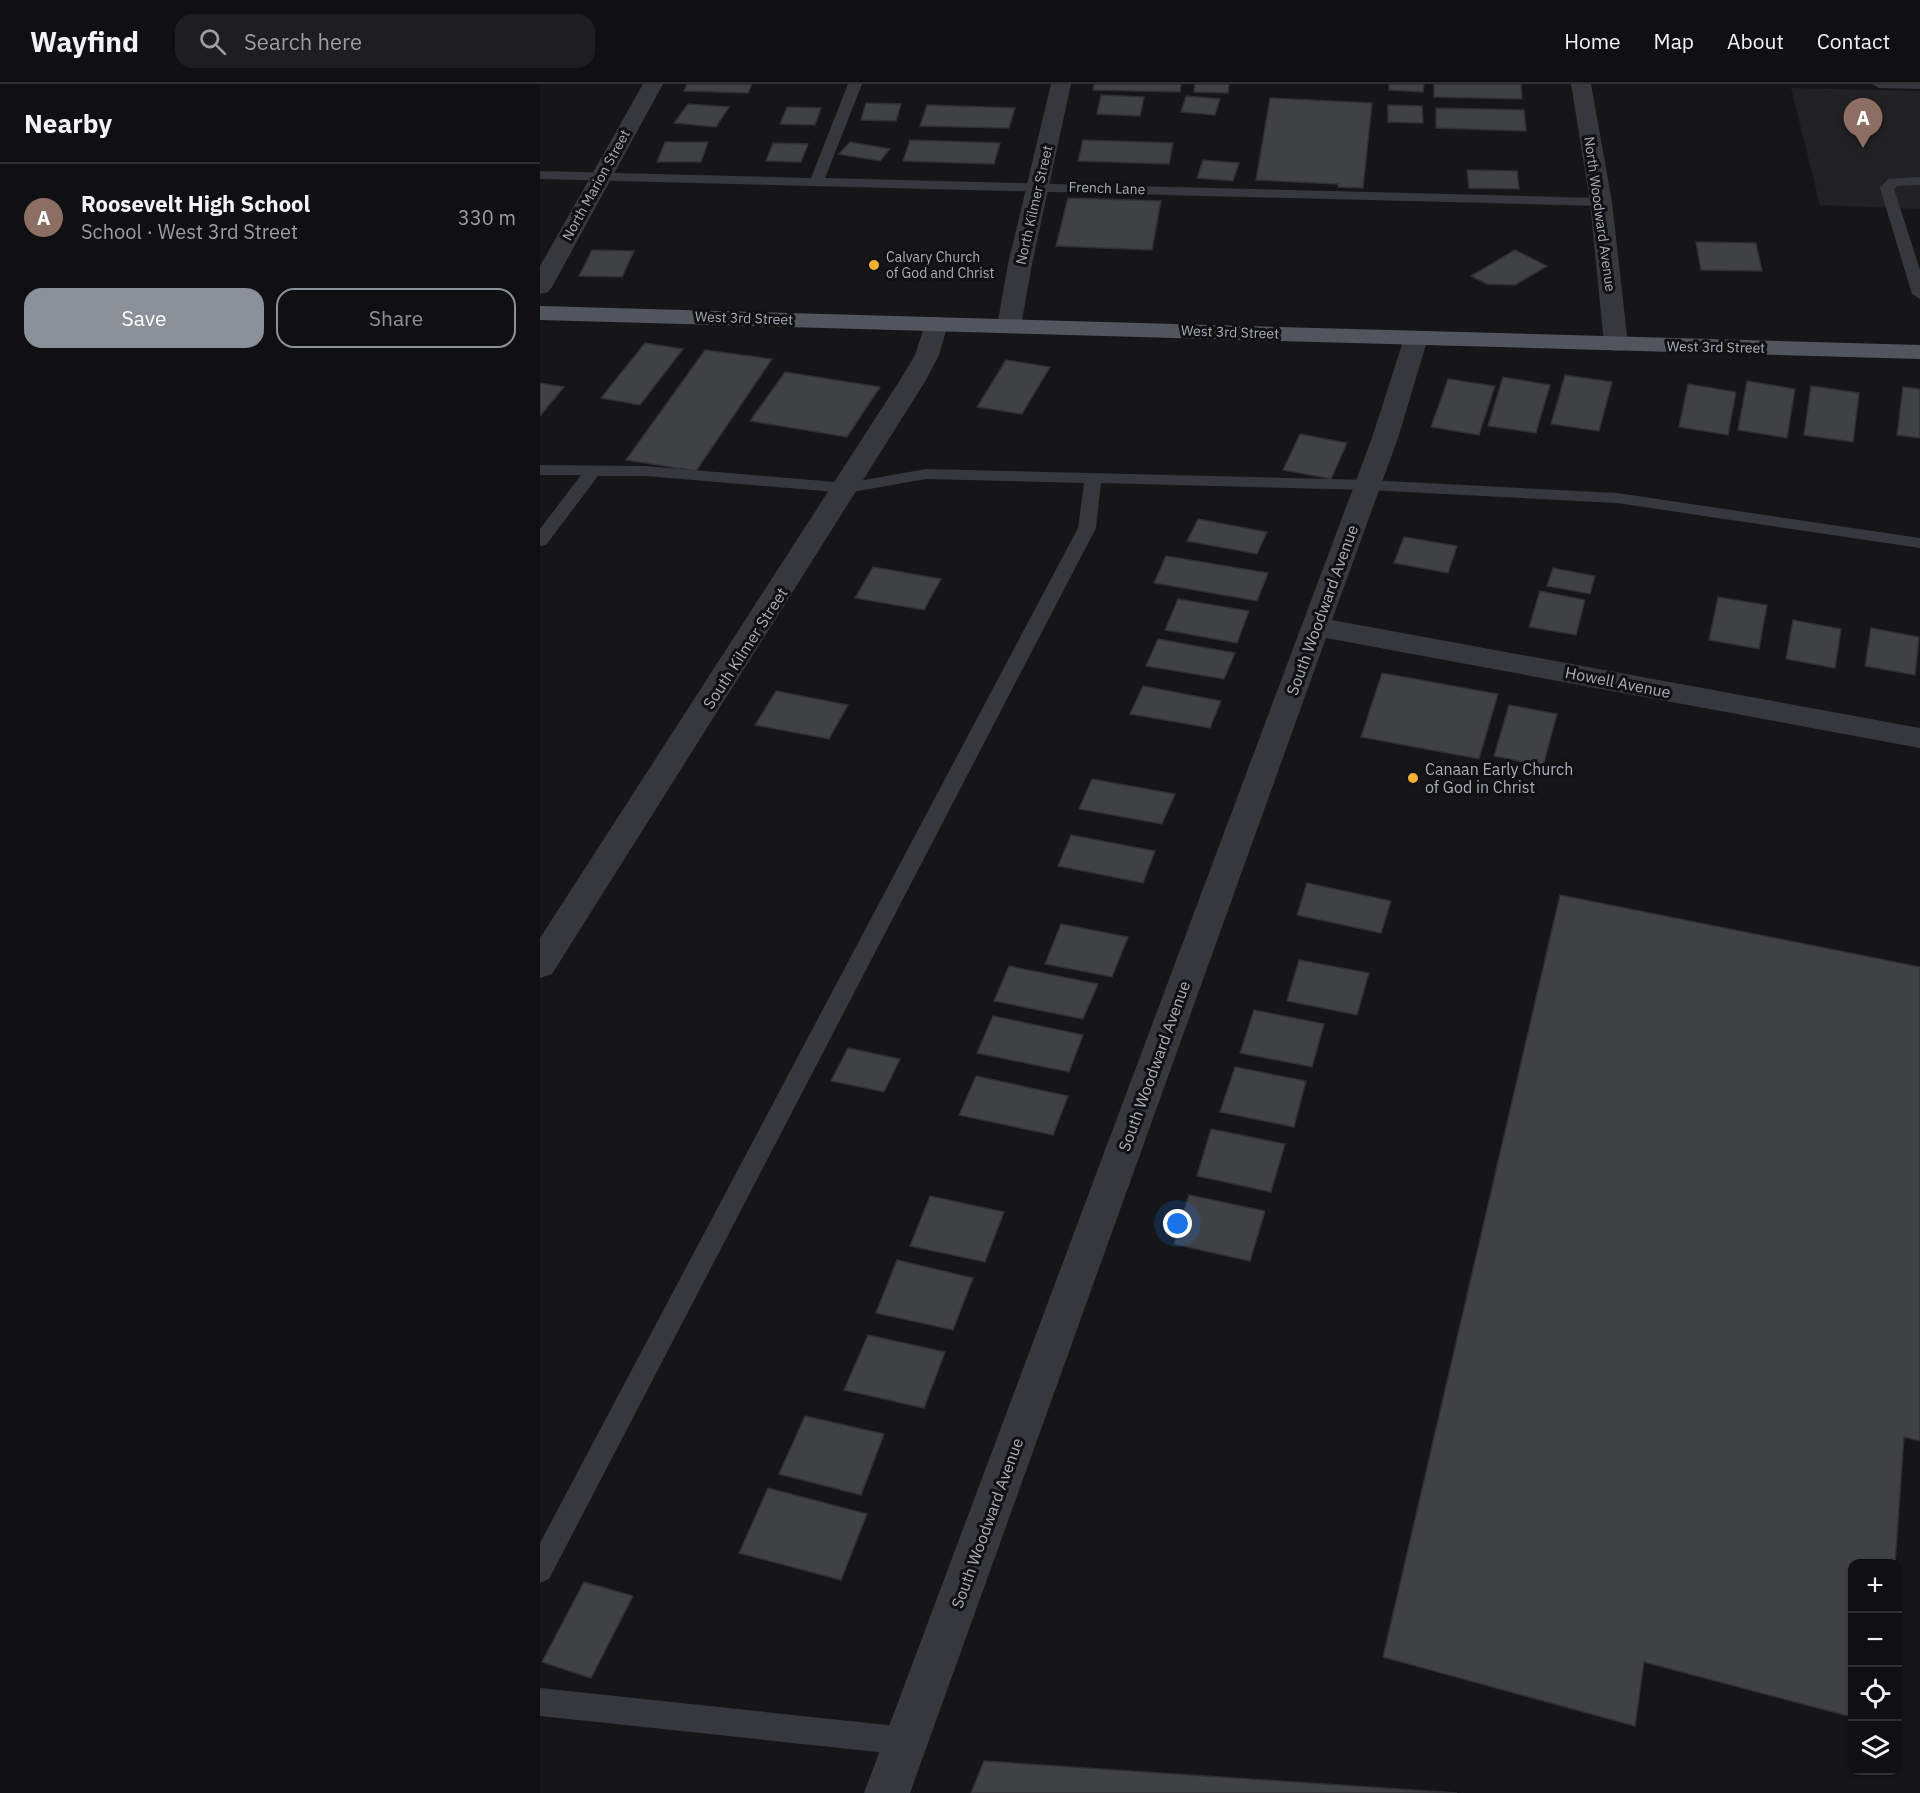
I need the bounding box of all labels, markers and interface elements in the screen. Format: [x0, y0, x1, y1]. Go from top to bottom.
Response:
search box [175, 14, 595, 68]
text: Wayfind [30, 23, 139, 60]
icon: search [196, 25, 229, 58]
text: Search here [244, 27, 362, 56]
text: Home [1564, 27, 1621, 55]
text: Map [1654, 27, 1694, 55]
text: About [1727, 27, 1784, 55]
text: Contact [1817, 27, 1890, 55]
pin: A [1844, 98, 1882, 148]
text: Nearby [24, 106, 112, 140]
street label: North Marion Street [558, 126, 634, 244]
street label: North Woodward Avenue [1580, 135, 1620, 293]
street label: North Kilmer Street [1012, 143, 1057, 266]
street label: French Lane [1068, 178, 1146, 198]
text: Roosevelt High School [81, 189, 310, 218]
text: A [37, 204, 50, 231]
text: 330 m [458, 204, 516, 231]
text: School · West 3rd Street [81, 218, 298, 245]
place label: Calvary Church of God and Christ [886, 248, 994, 282]
marker: Calvary Church of God and Christ [867, 258, 881, 272]
button: Save [24, 288, 264, 348]
button: Share [276, 288, 516, 348]
street label: West 3rd Street [695, 307, 793, 329]
street label: West 3rd Street [1181, 321, 1279, 343]
street label: West 3rd Street [1667, 337, 1765, 357]
street label: South Woodward Avenue [1282, 522, 1362, 698]
street label: South Kilmer Street [698, 584, 792, 712]
street label: Howell Avenue [1564, 662, 1673, 702]
place label: Canaan Early Church of God in Christ [1425, 759, 1573, 797]
marker: Canaan Early Church of God in Christ [1406, 771, 1420, 785]
street label: South Woodward Avenue [1114, 978, 1194, 1154]
your location [1163, 1209, 1192, 1238]
street label: South Woodward Avenue [947, 1435, 1027, 1611]
map controls [1848, 1559, 1902, 1775]
button: + [1848, 1559, 1902, 1613]
button: − [1848, 1613, 1902, 1667]
button: locate [1848, 1667, 1902, 1721]
button: layers [1848, 1721, 1902, 1775]

